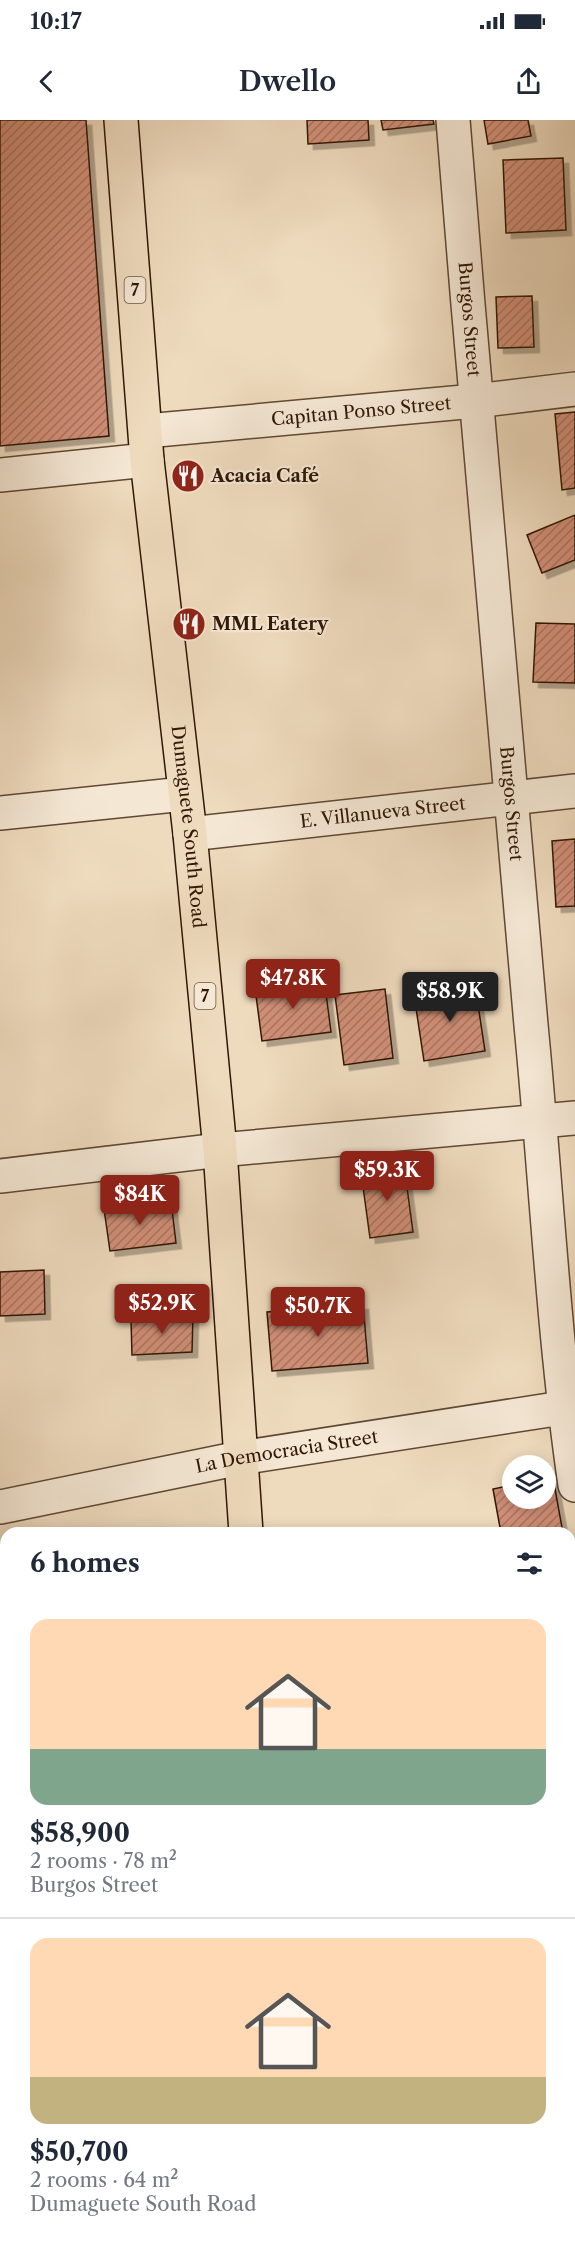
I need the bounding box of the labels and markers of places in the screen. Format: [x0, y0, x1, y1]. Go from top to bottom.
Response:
restaurant icon: Acacia Café [170, 458, 206, 494]
place label: Acacia Café [210, 465, 319, 487]
restaurant icon: MML Eatery [171, 606, 207, 642]
place label: MML Eatery [212, 613, 329, 635]
pin: $47.8K [244, 959, 342, 1010]
pin: $58.9K [401, 972, 499, 1023]
pin: $59.3K [338, 1151, 436, 1202]
pin: $84K [104, 1175, 176, 1226]
pin: $52.9K [113, 1284, 211, 1335]
pin: $50.7K [269, 1287, 367, 1338]

